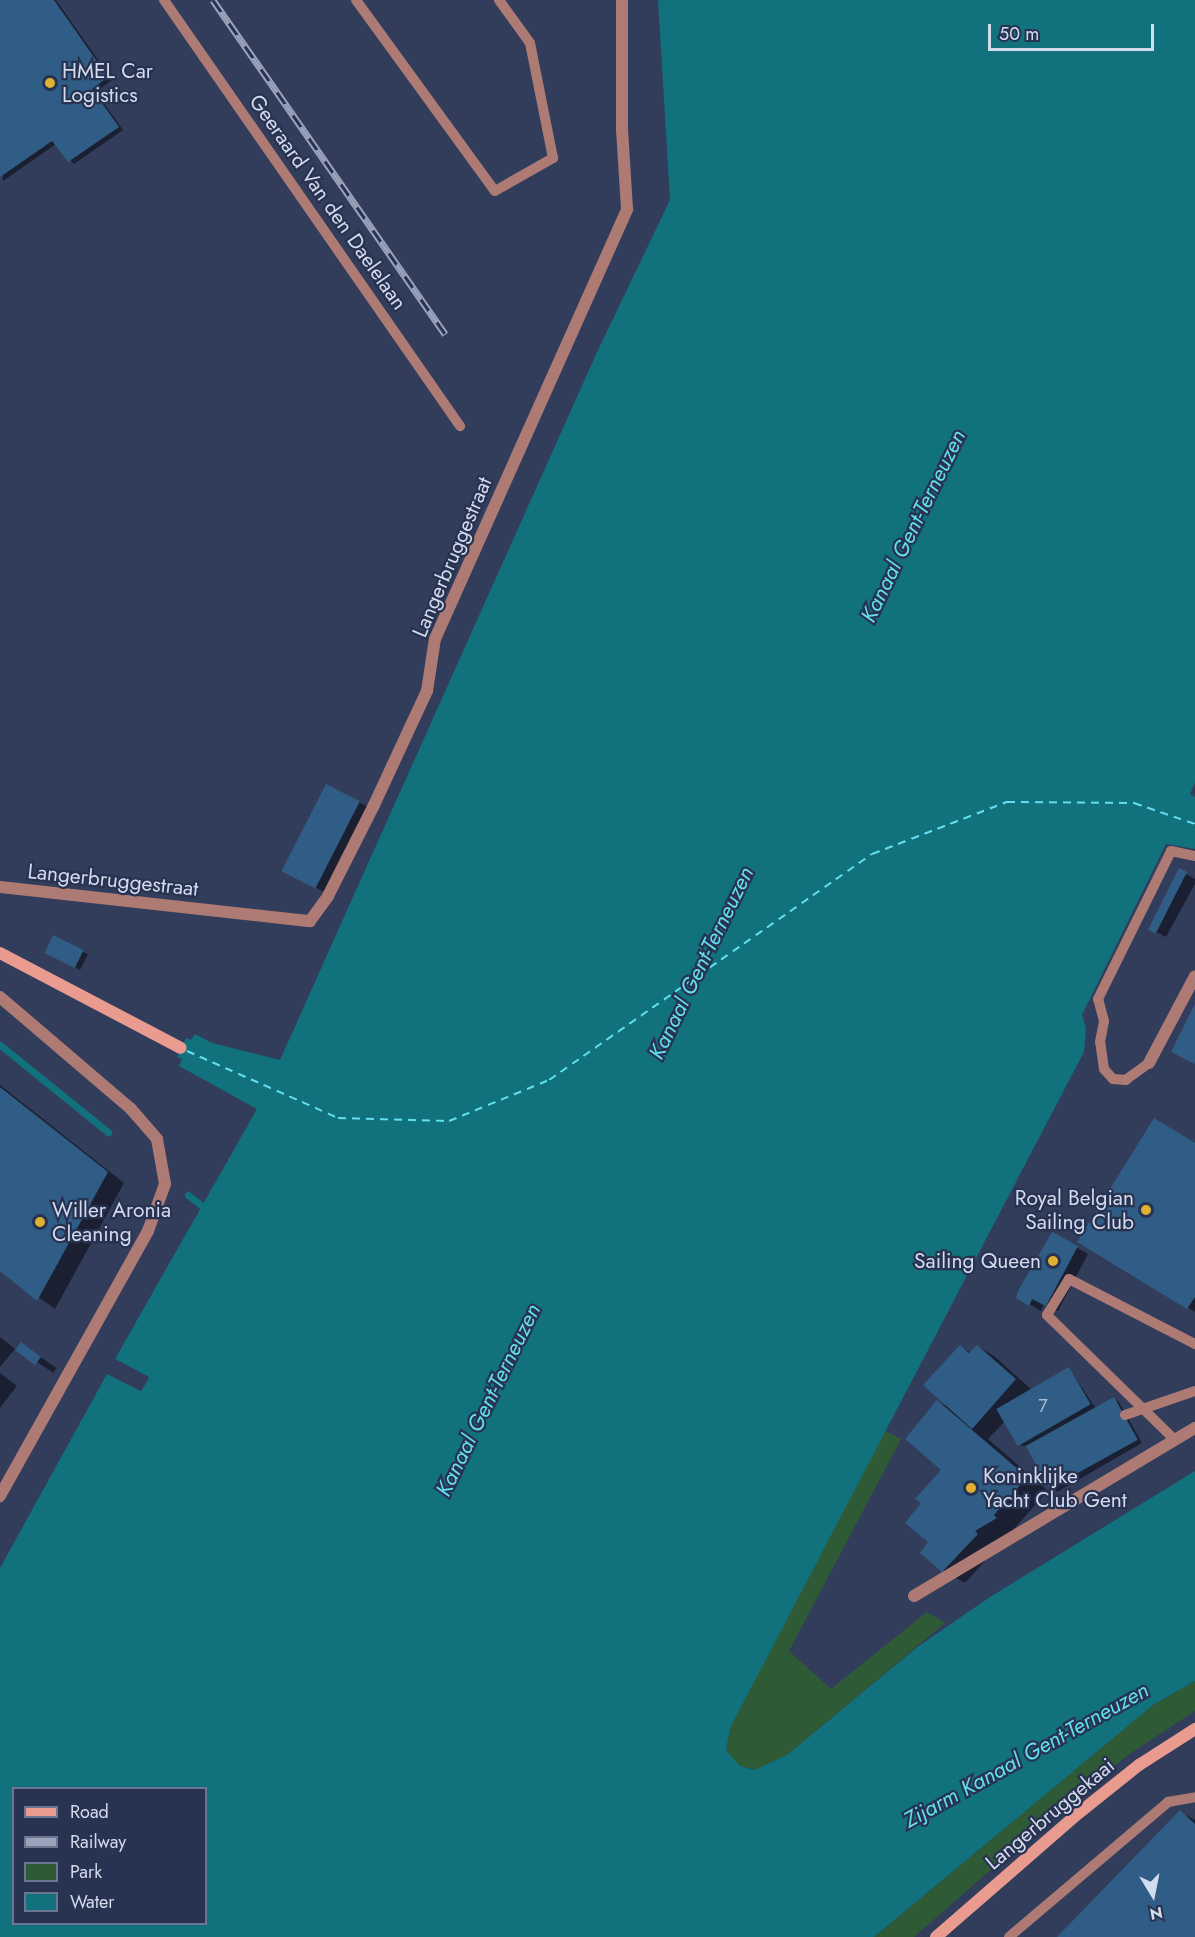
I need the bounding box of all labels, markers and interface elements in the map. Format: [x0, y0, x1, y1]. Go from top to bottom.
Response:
scale bar [991, 12, 1158, 50]
text: 50 m [999, 21, 1039, 47]
place label: HMEL Car Logistics [62, 58, 153, 108]
marker: HMEL Car Logistics [43, 76, 57, 90]
street label: Geeraard Van den Daelelaan [244, 90, 412, 314]
water label: Kanaal Gent-Terneuzen [855, 425, 971, 627]
street label: Langerbruggestraat [407, 473, 497, 641]
street label: Langerbruggestraat [26, 859, 200, 901]
water label: Kanaal Gent-Terneuzen [643, 862, 759, 1064]
place label: Royal Belgian Sailing Club [1015, 1185, 1134, 1235]
place label: Willer Aronia Cleaning [52, 1197, 171, 1247]
marker: Royal Belgian Sailing Club [1139, 1203, 1153, 1217]
marker: Willer Aronia Cleaning [33, 1215, 47, 1229]
place label: Sailing Queen [914, 1248, 1041, 1274]
marker: Sailing Queen [1046, 1254, 1060, 1268]
water label: Kanaal Gent-Terneuzen [430, 1299, 546, 1501]
house number: 7 [1038, 1395, 1048, 1417]
place label: Koninklijke Yacht Club Gent [983, 1463, 1127, 1513]
marker: Koninklijke Yacht Club Gent [964, 1481, 978, 1495]
water label: Zijarm Kanaal Gent-Terneuzen [899, 1677, 1153, 1833]
street label: Langerbruggekaai [980, 1753, 1120, 1875]
legend [12, 1787, 207, 1925]
text: Road [70, 1799, 109, 1825]
text: Railway [70, 1829, 126, 1855]
text: Park [70, 1859, 102, 1885]
north arrow [1123, 1865, 1183, 1925]
text: Water [70, 1889, 114, 1915]
text: N [1148, 1901, 1164, 1926]

